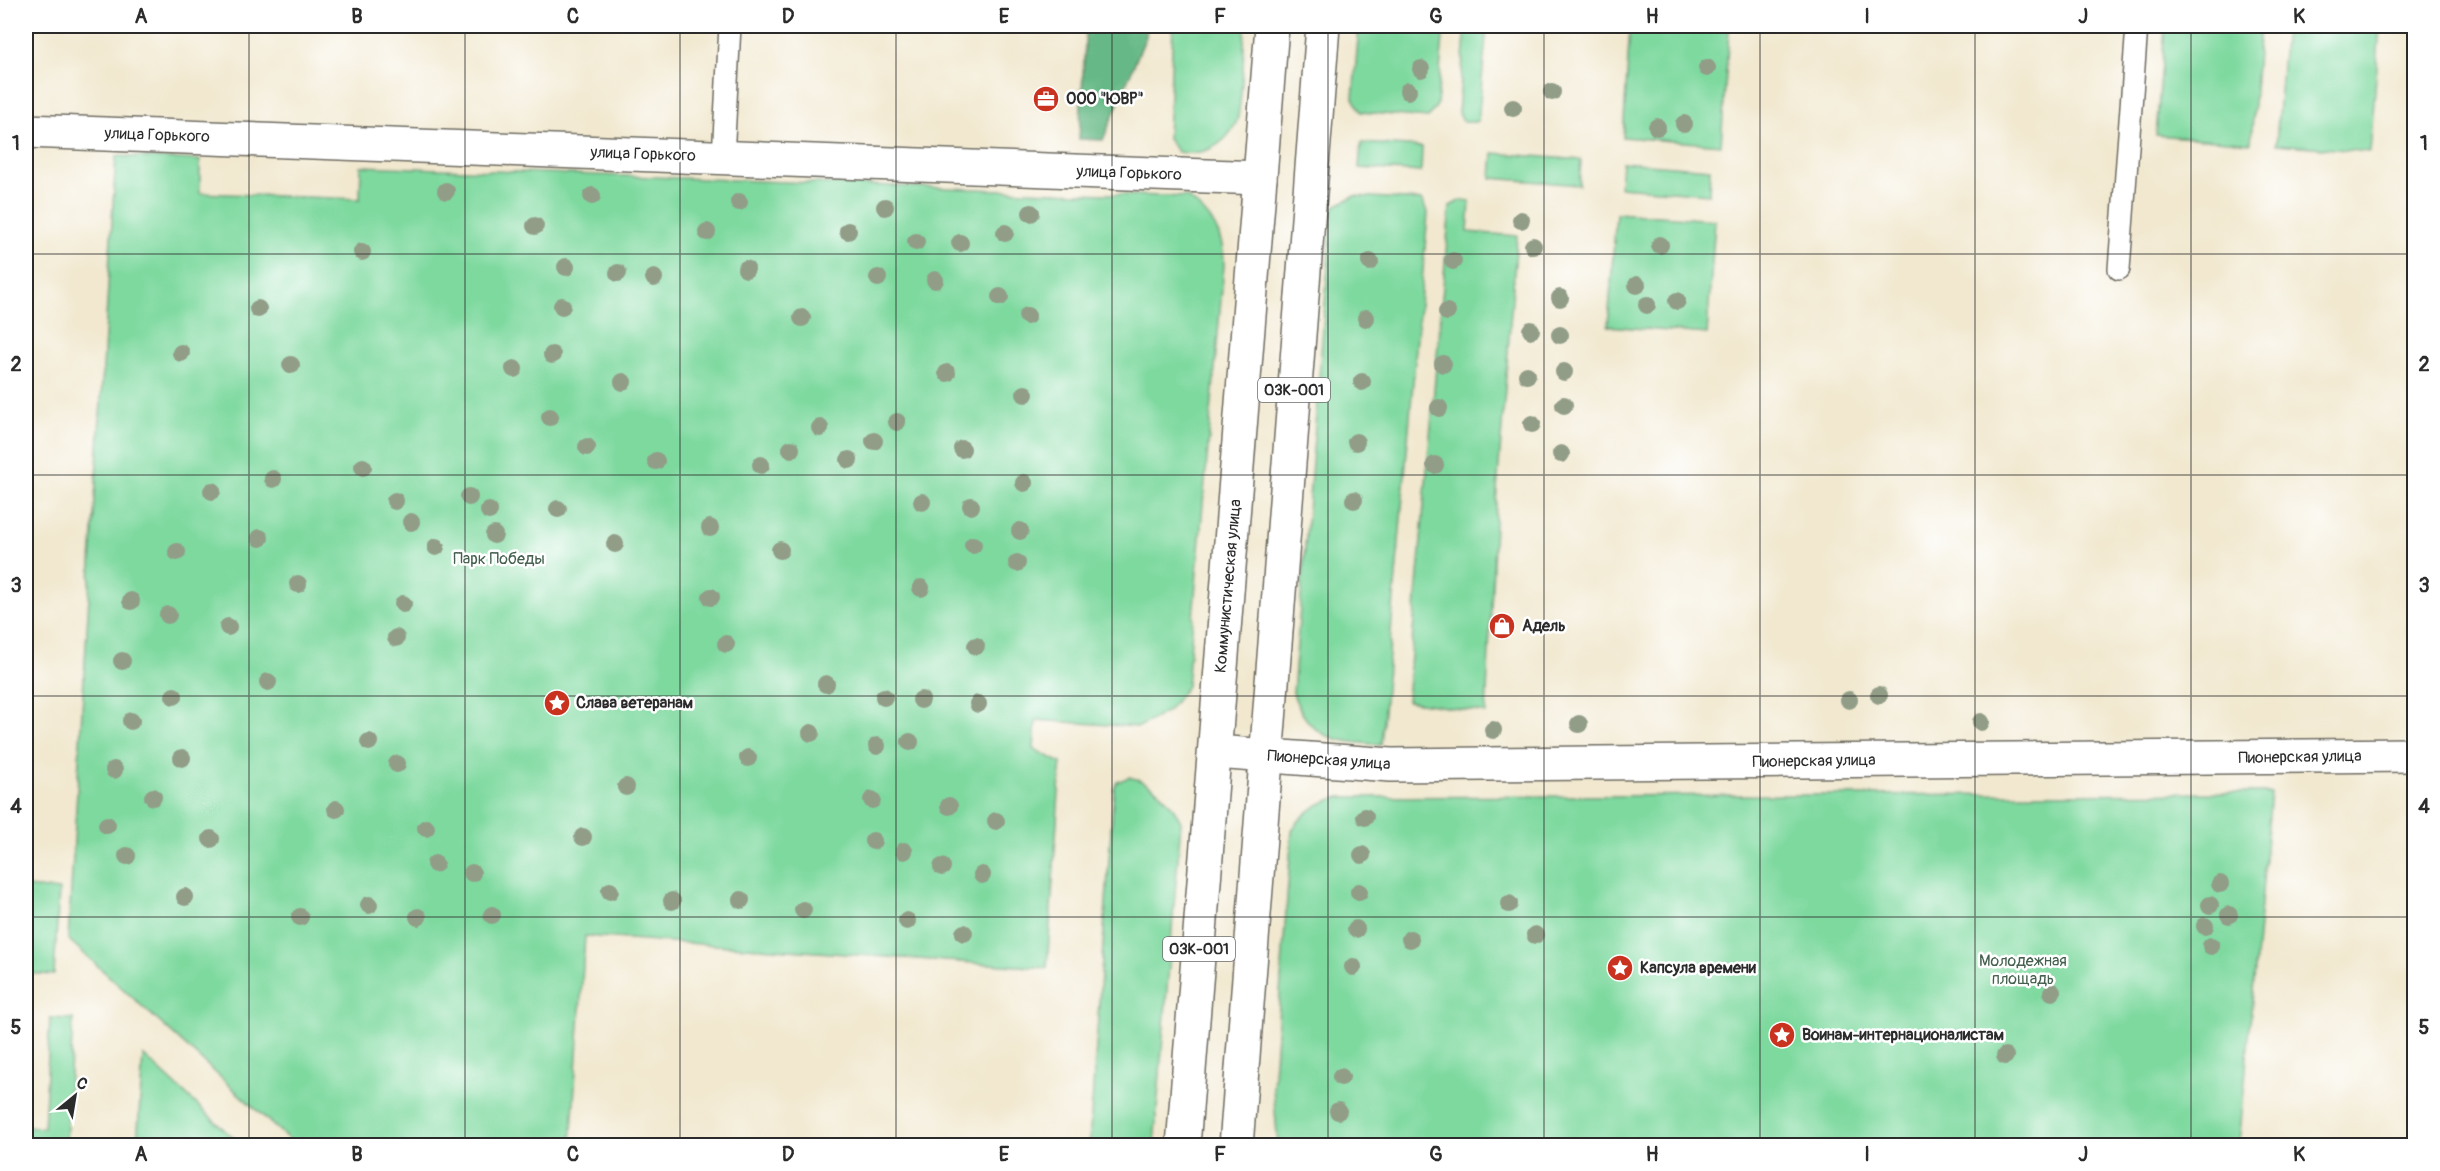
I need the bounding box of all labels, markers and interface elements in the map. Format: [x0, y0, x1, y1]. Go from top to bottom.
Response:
text: A [135, 4, 148, 29]
text: B [351, 4, 363, 29]
text: C [567, 4, 579, 29]
text: D [782, 4, 795, 29]
text: E [999, 4, 1010, 29]
text: F [1214, 4, 1226, 29]
text: G [1429, 4, 1443, 29]
text: H [1646, 4, 1659, 29]
text: I [1864, 4, 1870, 29]
text: J [2078, 4, 2088, 29]
text: K [2293, 4, 2305, 29]
office icon: ООО "ЮВР" [1031, 84, 1061, 114]
place label: ООО "ЮВР" [1066, 89, 1144, 109]
street label: улица Горького [103, 123, 210, 147]
text: 1 [12, 131, 20, 156]
text: 1 [2420, 131, 2428, 156]
street label: улица Горького [589, 142, 696, 166]
street label: улица Горького [1075, 161, 1182, 185]
text: 2 [10, 352, 22, 377]
text: 2 [2418, 352, 2430, 377]
road number: 03К-001 [1258, 378, 1330, 402]
street label: Коммунистическая улица [1210, 498, 1246, 674]
park label: Парк Победы [453, 549, 545, 569]
text: 3 [10, 573, 22, 598]
text: 3 [2418, 573, 2430, 598]
shop icon: Адель [1487, 611, 1517, 641]
place label: Адель [1522, 616, 1566, 636]
place icon: Слава ветеранам [542, 688, 572, 718]
place label: Слава ветеранам [576, 693, 693, 713]
street label: Пионерская улица [1267, 746, 1391, 774]
street label: Пионерская улица [2238, 746, 2362, 768]
street label: Пионерская улица [1752, 750, 1876, 772]
text: 4 [10, 794, 22, 819]
text: 4 [2418, 794, 2430, 819]
road number: 03К-001 [1163, 937, 1235, 961]
park label: Молодежная площадь [1979, 951, 2067, 989]
place icon: Капсула времени [1605, 953, 1635, 983]
place label: Капсула времени [1640, 958, 1757, 978]
text: 5 [11, 1015, 22, 1040]
text: 5 [2419, 1015, 2430, 1040]
place icon: Воинам-интернационалистам [1767, 1020, 1797, 1050]
place label: Воинам-интернационалистам [1802, 1025, 2004, 1045]
north arrow [45, 1066, 105, 1126]
text: С [73, 1073, 91, 1095]
text: A [135, 1142, 148, 1167]
text: B [351, 1142, 363, 1167]
text: C [567, 1142, 579, 1167]
text: D [782, 1142, 795, 1167]
text: E [999, 1142, 1010, 1167]
text: F [1214, 1142, 1226, 1167]
text: G [1429, 1142, 1443, 1167]
text: H [1646, 1142, 1659, 1167]
text: I [1864, 1142, 1870, 1167]
text: J [2078, 1142, 2088, 1167]
text: K [2293, 1142, 2305, 1167]

